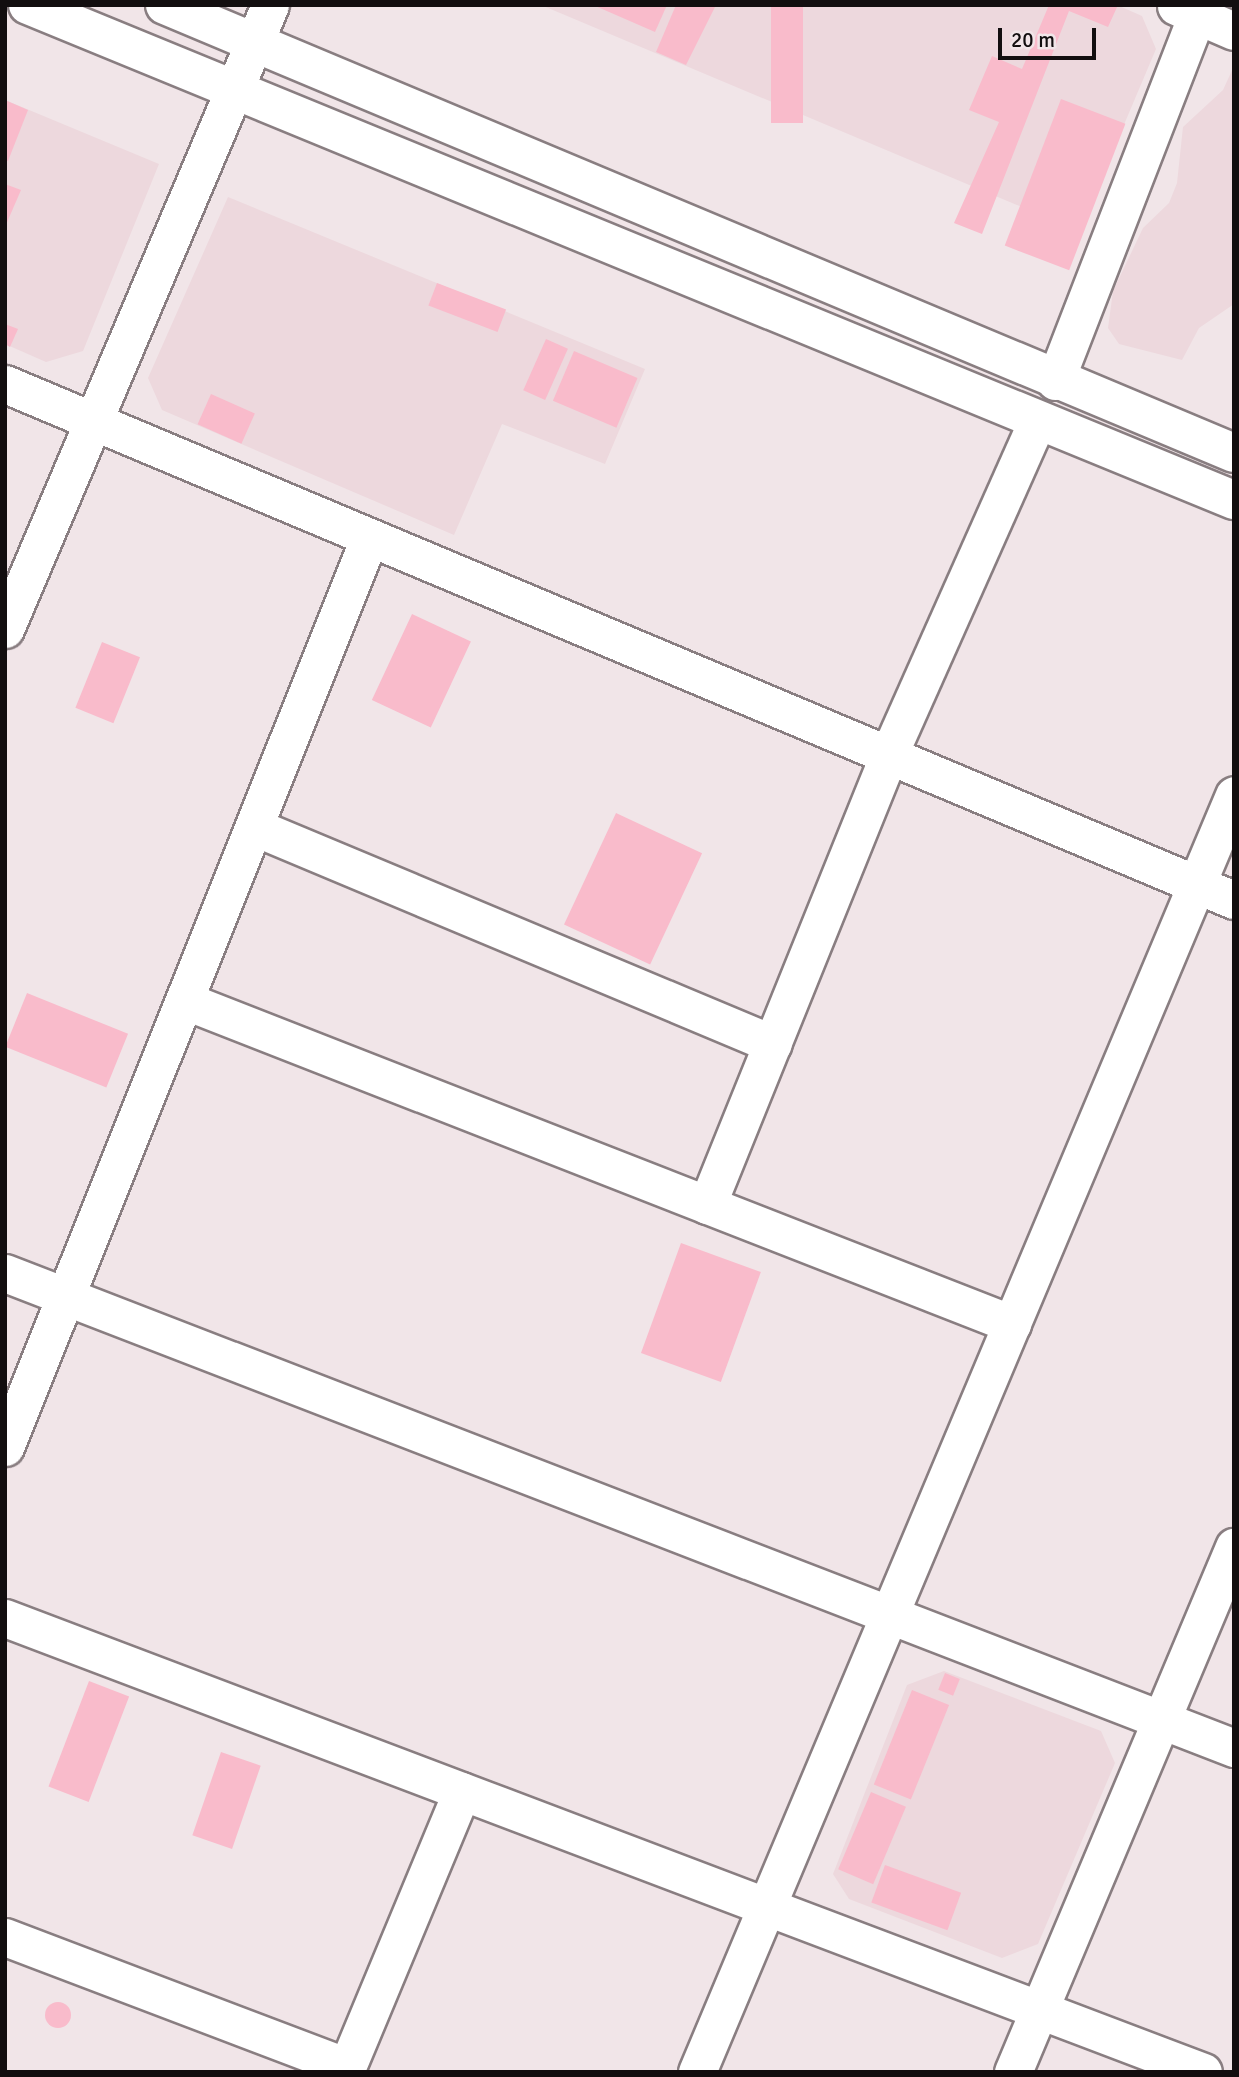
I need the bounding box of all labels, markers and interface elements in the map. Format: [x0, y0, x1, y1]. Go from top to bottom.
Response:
scale bar [1001, 14, 1099, 58]
text: 20 m [1011, 27, 1055, 53]

